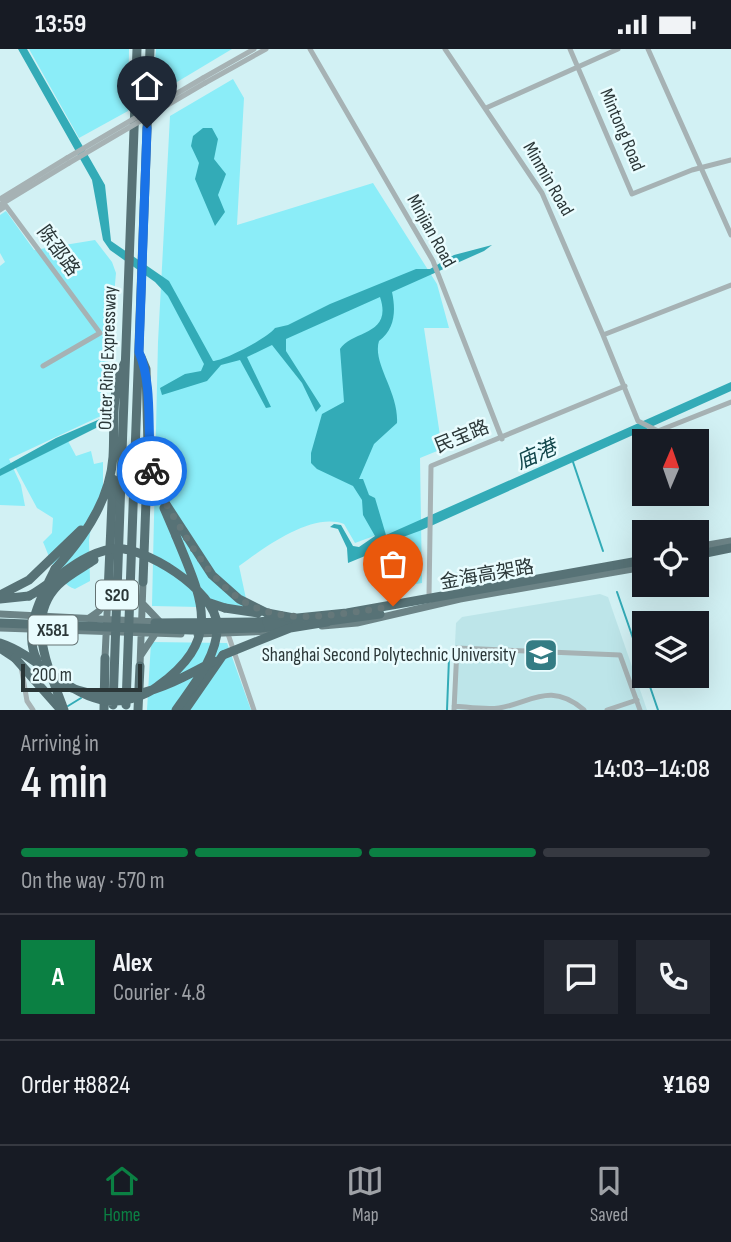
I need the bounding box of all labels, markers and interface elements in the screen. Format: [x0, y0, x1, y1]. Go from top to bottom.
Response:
text: 13:59 [35, 9, 86, 40]
pin [117, 56, 177, 128]
icon: home [128, 67, 166, 105]
street label: Mintong Road [594, 85, 650, 175]
street label: Minmin Road [518, 138, 578, 220]
street label: Minjian Road [402, 190, 460, 272]
street label: 陈邵路 [32, 221, 84, 281]
street label: Outer Ring Expressway [94, 285, 122, 430]
street label: 民宝路 [431, 416, 493, 458]
north arrow [632, 429, 709, 506]
map controls [632, 429, 709, 688]
water label: 庙港 [512, 434, 563, 475]
courier [117, 436, 187, 506]
icon: bike [133, 452, 171, 490]
button: locate [632, 520, 709, 597]
pin [363, 534, 423, 606]
icon: bag [374, 545, 412, 583]
street label: 金海高架路 [438, 555, 536, 595]
road number: S20 [96, 581, 138, 609]
button: layers [632, 611, 709, 688]
road number: X581 [28, 615, 78, 645]
school or university icon: Shanghai Second Polytechnic University [522, 636, 560, 674]
place label: Shanghai Second Polytechnic University [262, 644, 517, 667]
scale bar [21, 661, 142, 693]
text: 200 m [32, 664, 72, 687]
text: Arriving in [21, 730, 99, 758]
text: 14:03–14:08 [594, 754, 710, 785]
text: 4 min [21, 756, 108, 811]
text: On the way · 570 m [21, 867, 164, 895]
button: chat [544, 940, 618, 1014]
button: phone [636, 940, 710, 1014]
text: Alex [113, 948, 153, 979]
text: A [52, 962, 64, 993]
text: Courier · 4.8 [113, 979, 206, 1007]
text: Order #8824 [21, 1070, 130, 1101]
text: ¥169 [662, 1070, 710, 1101]
tab: Home [103, 1162, 141, 1227]
tab: Map [346, 1162, 384, 1227]
tab: Saved [590, 1162, 628, 1227]

